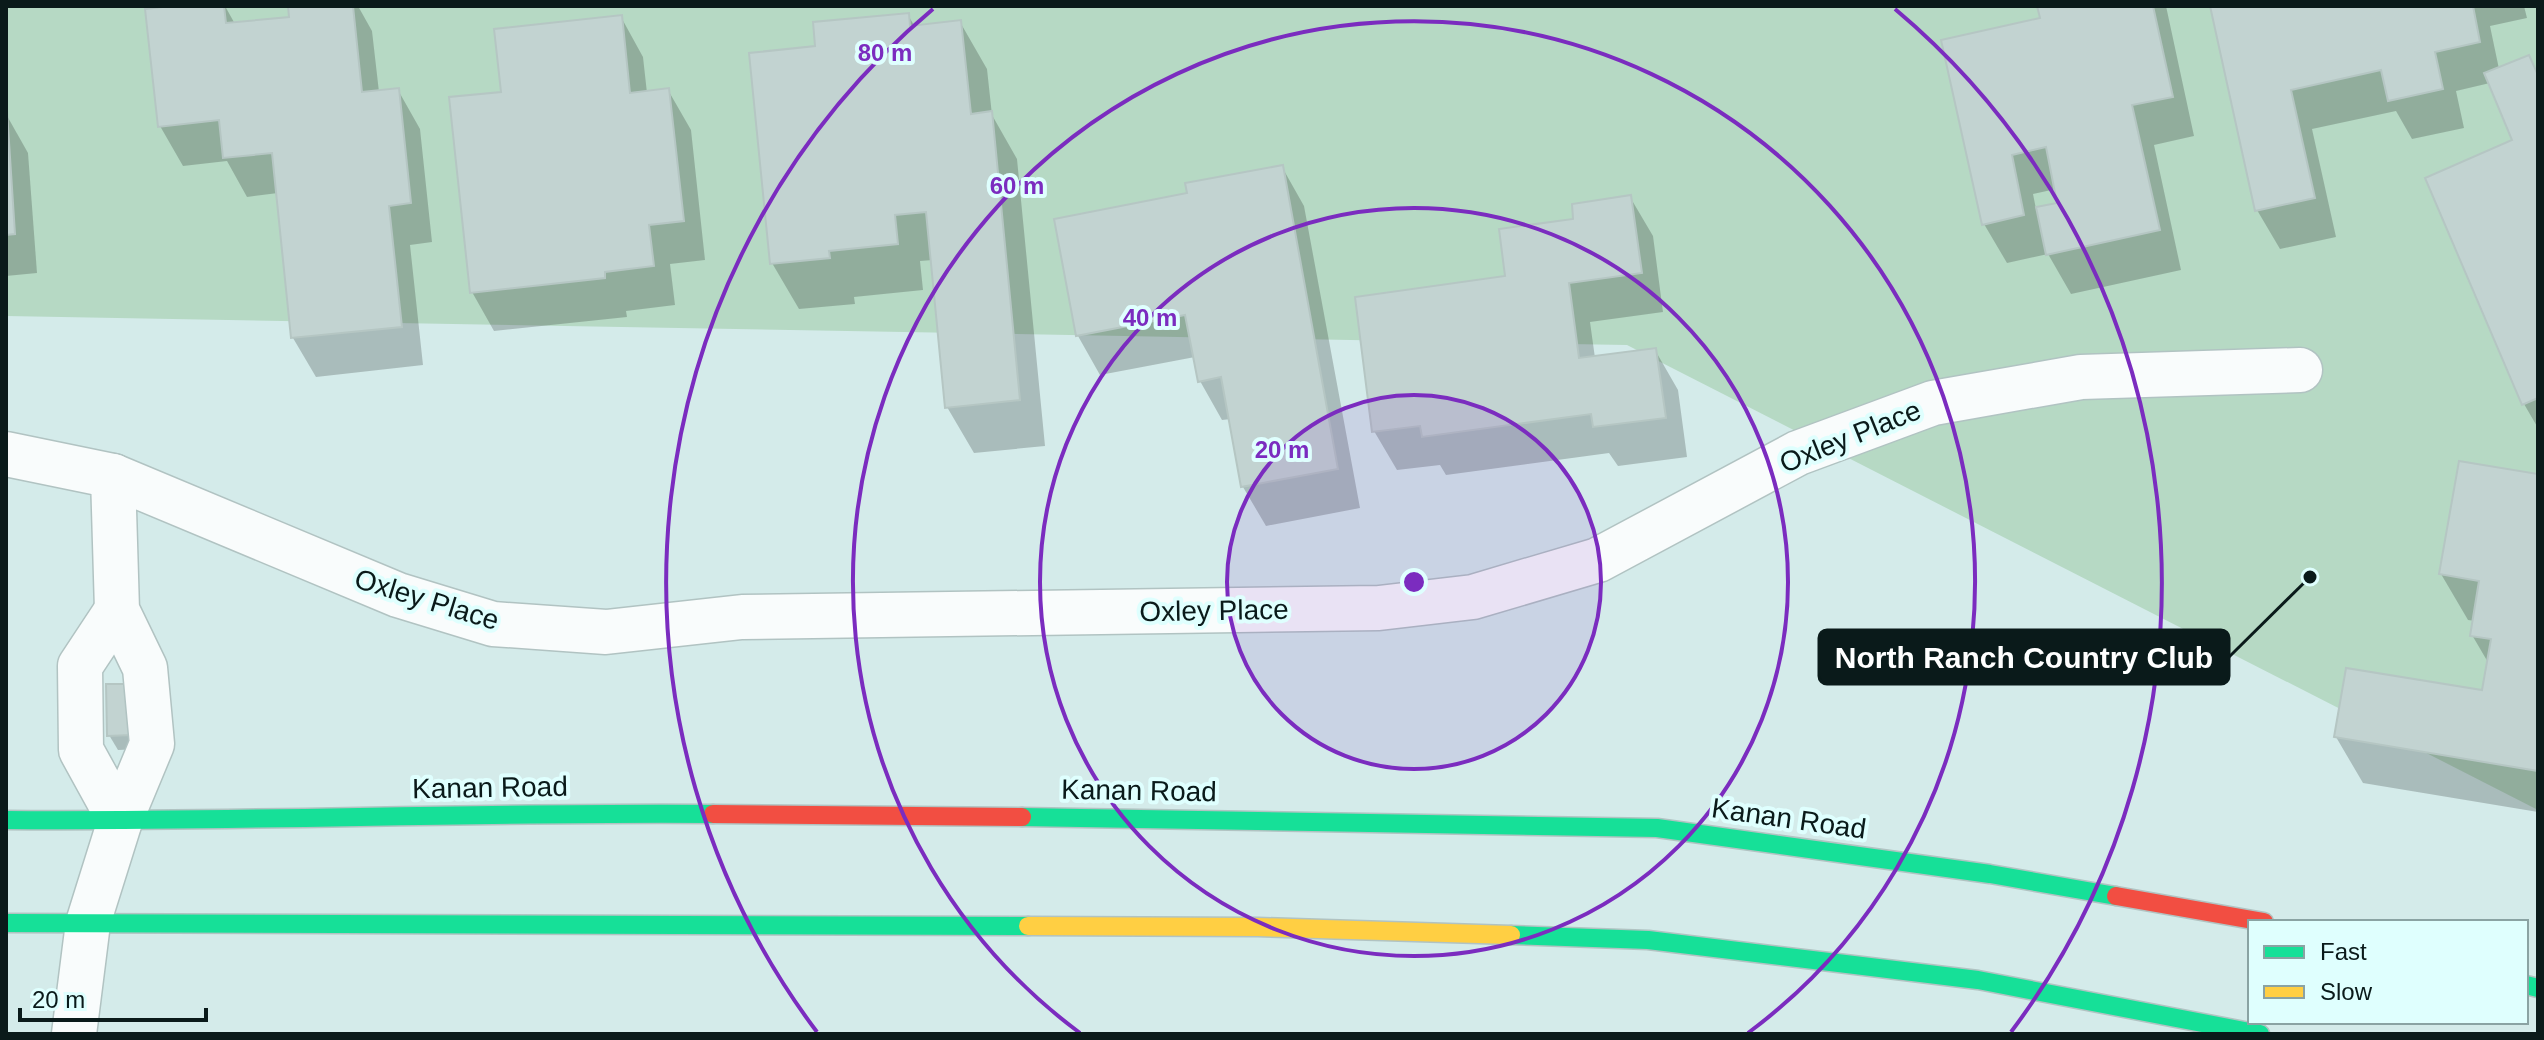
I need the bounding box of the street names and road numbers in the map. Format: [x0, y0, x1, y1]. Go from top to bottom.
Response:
street label: Oxley Place [1775, 394, 1925, 479]
street label: Oxley Place [351, 563, 503, 636]
street label: Oxley Place [1139, 594, 1289, 627]
street label: Kanan Road [412, 771, 568, 804]
street label: Kanan Road [1061, 774, 1217, 807]
street label: Kanan Road [1710, 792, 1868, 845]

